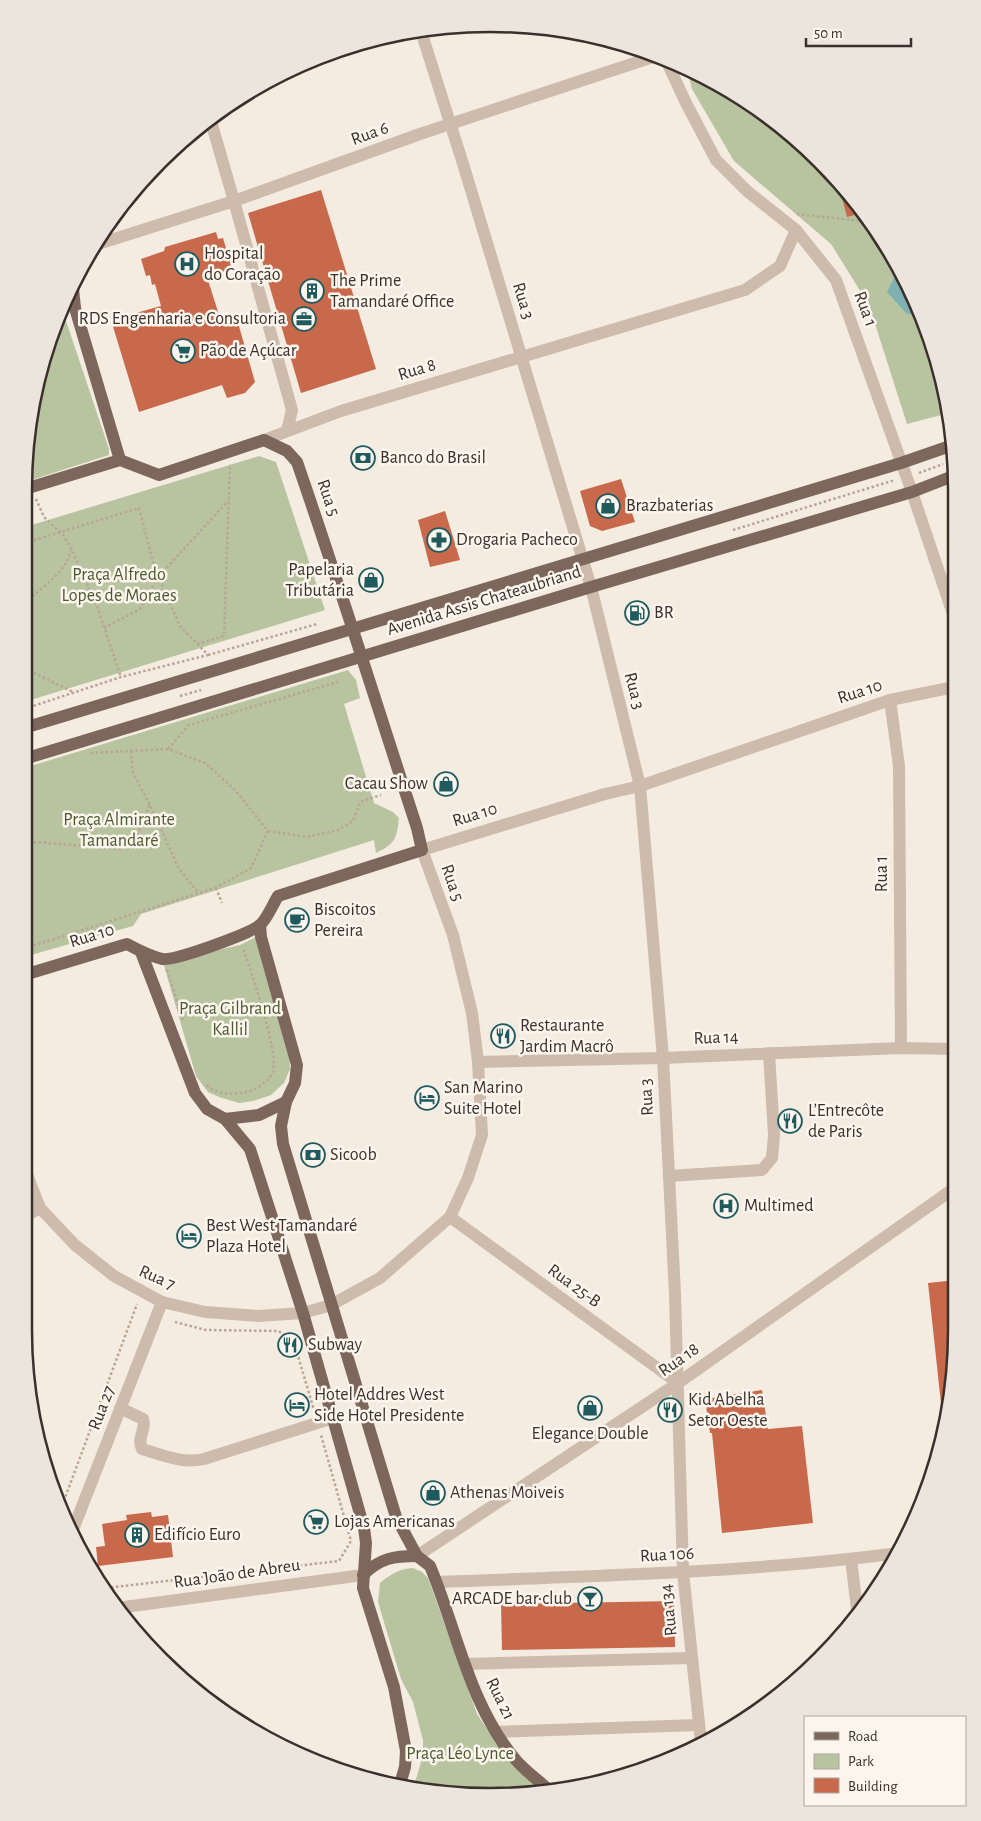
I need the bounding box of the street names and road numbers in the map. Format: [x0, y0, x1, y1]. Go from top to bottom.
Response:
street label: Rua 6 [349, 119, 391, 149]
street label: Rua 3 [509, 280, 537, 322]
street label: Rua 1 [850, 289, 880, 329]
street label: Rua 8 [396, 356, 438, 384]
street label: Rua 5 [313, 477, 343, 519]
street label: Avenida Assis Chateaubriand [385, 563, 583, 639]
street label: Rua 3 [621, 671, 647, 711]
street label: Rua 10 [835, 676, 885, 708]
street label: Rua 10 [450, 800, 500, 830]
street label: Rua 1 [873, 856, 891, 892]
street label: Rua 5 [437, 862, 467, 904]
street label: Rua 10 [67, 921, 117, 951]
street label: Rua 14 [693, 1028, 739, 1048]
street label: Rua 3 [637, 1078, 657, 1116]
street label: Rua 25-B [544, 1261, 604, 1311]
street label: Rua 7 [136, 1262, 178, 1294]
street label: Rua 18 [655, 1340, 703, 1380]
street label: Rua 27 [85, 1383, 119, 1433]
street label: Rua 106 [639, 1545, 695, 1565]
street label: Rua João de Abreu [173, 1556, 301, 1592]
street label: Rua 134 [657, 1583, 681, 1637]
street label: Rua 21 [482, 1675, 518, 1723]

